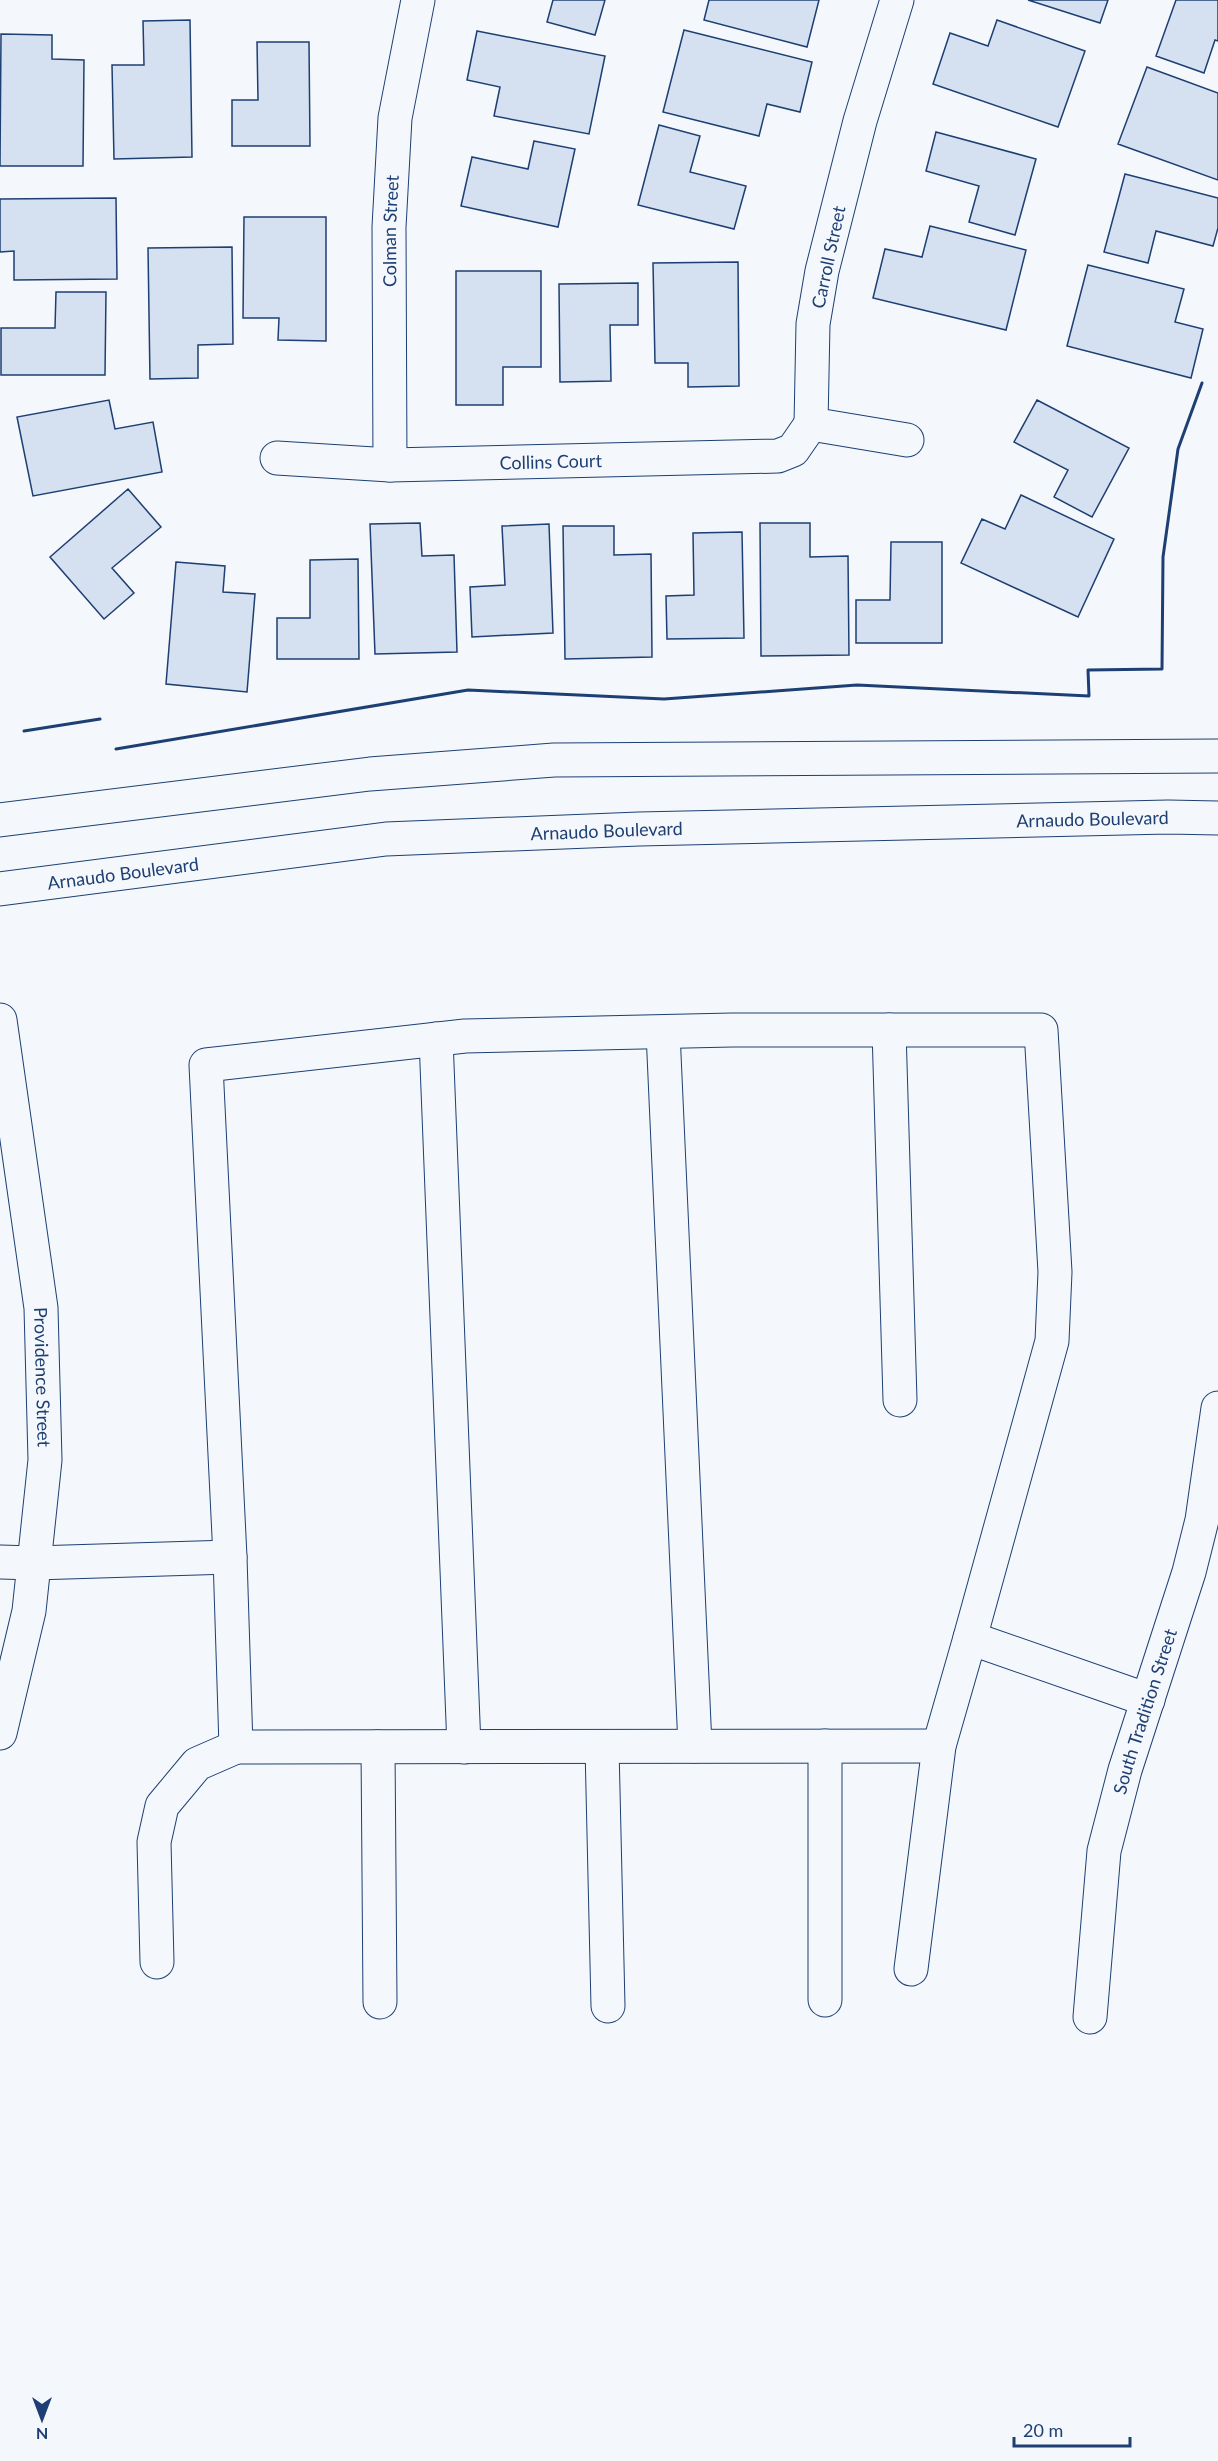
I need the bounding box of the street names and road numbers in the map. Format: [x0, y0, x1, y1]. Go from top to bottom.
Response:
street label: Colman Street [378, 174, 403, 287]
street label: Carroll Street [806, 203, 850, 310]
street label: Collins Court [499, 449, 603, 473]
street label: Arnaudo Boulevard [1016, 806, 1169, 831]
street label: Arnaudo Boulevard [530, 817, 683, 844]
street label: Arnaudo Boulevard [46, 852, 200, 894]
street label: Providence Street [30, 1307, 56, 1448]
street label: South Tradition Street [1108, 1625, 1181, 1796]

